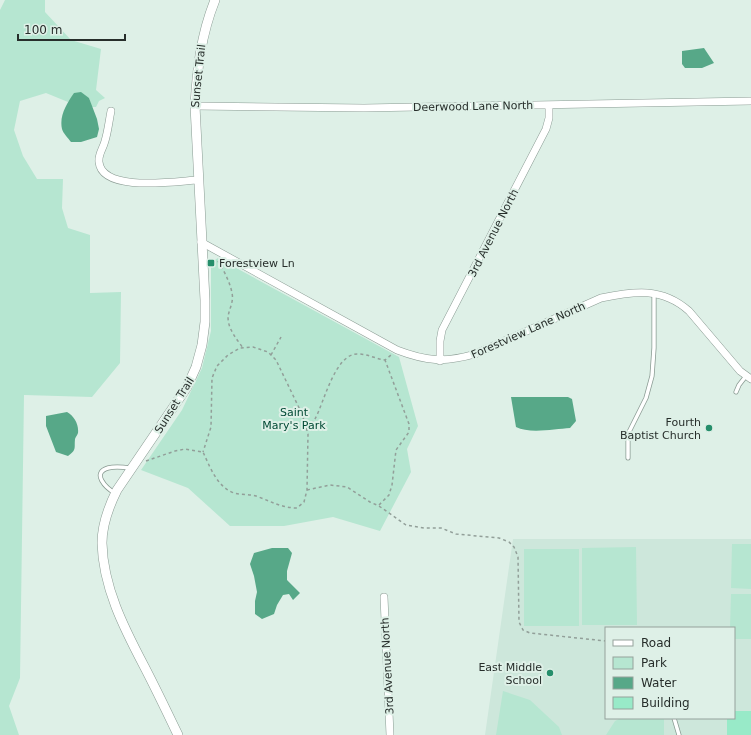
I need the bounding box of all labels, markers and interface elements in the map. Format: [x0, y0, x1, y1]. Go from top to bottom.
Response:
scale bar [18, 16, 125, 42]
text: 100 m [24, 23, 62, 37]
street label: Sunset Trail [189, 44, 208, 108]
street label: Deerwood Lane North [413, 99, 533, 114]
street label: 3rd Avenue North [466, 187, 521, 279]
place label: Forestview Ln [219, 257, 295, 270]
marker: Forestview Ln [206, 258, 216, 268]
street label: Forestview Lane North [469, 299, 587, 362]
street label: Sunset Trail [152, 375, 197, 436]
park label: Saint Mary's Park [262, 406, 326, 432]
place label: Fourth Baptist Church [620, 416, 701, 442]
marker: Fourth Baptist Church [704, 423, 714, 433]
street label: 3rd Avenue North [378, 617, 397, 715]
legend [605, 627, 735, 719]
text: Road [641, 636, 671, 650]
text: Park [641, 656, 667, 670]
place label: East Middle School [478, 661, 542, 687]
marker: East Middle School [545, 668, 555, 678]
text: Water [641, 676, 677, 690]
text: Building [641, 696, 690, 710]

